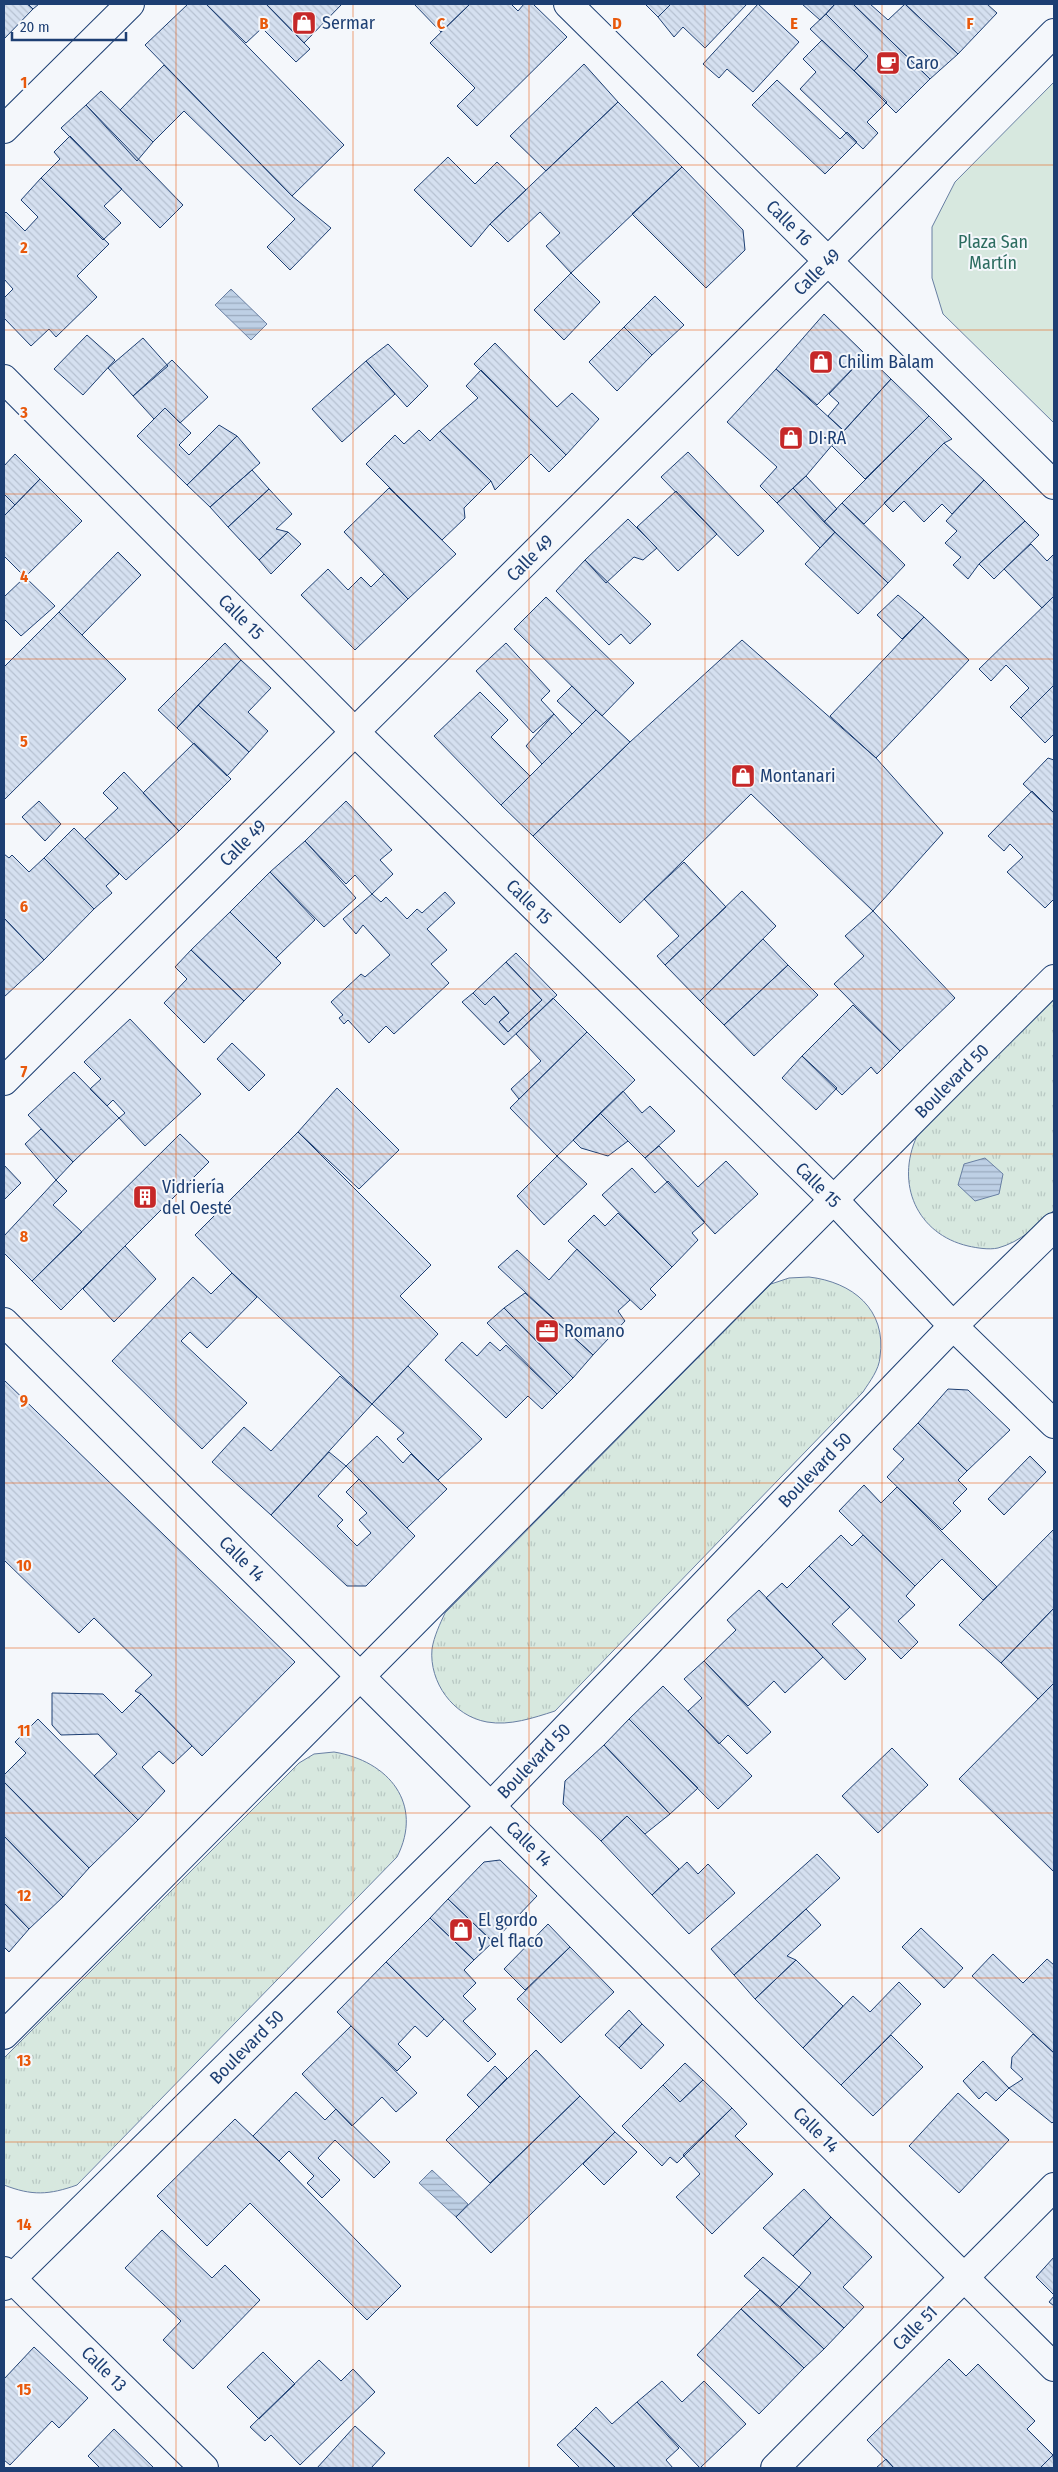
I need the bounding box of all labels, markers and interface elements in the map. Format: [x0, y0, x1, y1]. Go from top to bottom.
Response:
scale bar [12, 10, 126, 42]
shop icon: Sermar [291, 10, 317, 36]
place label: Sermar [322, 12, 376, 34]
text: B [260, 14, 269, 33]
text: C [437, 14, 446, 33]
text: D [612, 14, 622, 33]
text: E [790, 14, 798, 33]
text: F [966, 14, 974, 33]
text: 20 m [20, 18, 50, 36]
cafe icon: Caro [875, 50, 901, 76]
place label: Caro [906, 52, 939, 74]
text: 1 [21, 73, 27, 92]
street label: Calle 16 [761, 195, 817, 251]
park label: Plaza San Martín [958, 231, 1028, 274]
text: 2 [19, 238, 28, 257]
street label: Calle 49 [789, 244, 845, 300]
shop icon: Chilim Balam [808, 349, 834, 375]
place label: Chilim Balam [838, 351, 934, 373]
text: 3 [19, 403, 28, 422]
shop icon: DI·RA [778, 425, 804, 451]
place label: DI·RA [808, 427, 847, 449]
street label: Calle 49 [502, 530, 558, 586]
text: 4 [20, 567, 28, 586]
street label: Calle 15 [214, 590, 268, 644]
text: 5 [20, 732, 28, 751]
shop icon: Montanari [730, 763, 756, 789]
place label: Montanari [760, 765, 835, 787]
street label: Calle 49 [215, 815, 271, 871]
street label: Calle 15 [501, 875, 557, 929]
text: 6 [20, 897, 28, 916]
street label: Boulevard 50 [910, 1039, 994, 1123]
text: 7 [21, 1062, 28, 1081]
street label: Calle 15 [791, 1158, 845, 1212]
place label: Vidriería del Oeste [162, 1176, 232, 1219]
building icon: Vidriería del Oeste [132, 1184, 158, 1210]
text: 8 [20, 1227, 29, 1246]
office icon: Romano [534, 1318, 560, 1344]
place label: Romano [564, 1320, 625, 1342]
text: 9 [20, 1391, 28, 1410]
street label: Boulevard 50 [774, 1428, 856, 1512]
street label: Calle 14 [214, 1531, 270, 1587]
text: 10 [16, 1556, 32, 1575]
street label: Boulevard 50 [493, 1719, 575, 1803]
text: 11 [17, 1721, 31, 1740]
street label: Calle 14 [501, 1816, 557, 1872]
text: 12 [17, 1886, 32, 1905]
place label: El gordo y el flaco [478, 1909, 544, 1952]
shop icon: El gordo y el flaco [448, 1917, 474, 1943]
street label: Boulevard 50 [205, 2005, 289, 2089]
text: 13 [17, 2051, 32, 2070]
street label: Calle 14 [788, 2102, 844, 2158]
text: 14 [17, 2215, 32, 2234]
street label: Calle 51 [888, 2301, 942, 2355]
street label: Calle 13 [77, 2342, 131, 2396]
text: 15 [17, 2380, 31, 2399]

